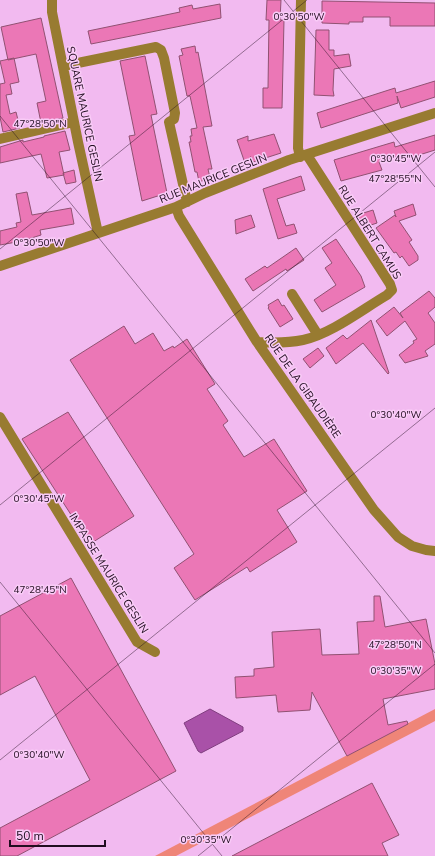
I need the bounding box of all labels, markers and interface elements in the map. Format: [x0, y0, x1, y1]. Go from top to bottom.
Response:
text: 0°30'50"W [274, 10, 324, 24]
street label: SQUARE MAURICE GESLIN [63, 45, 106, 183]
text: 47°28'50"N [13, 117, 67, 131]
street label: RUE MAURICE GESLIN [157, 150, 269, 207]
text: 0°30'45"W [371, 152, 421, 166]
text: 47°28'55"N [368, 172, 422, 186]
street label: RUE ALBERT CAMUS [334, 182, 405, 282]
text: 0°30'50"W [14, 236, 64, 250]
street label: RUE DE LA GIBAUDIÈRE [261, 331, 345, 441]
text: 0°30'40"W [371, 408, 421, 422]
text: 0°30'45"W [14, 492, 64, 506]
street label: IMPASSE MAURICE GESLIN [65, 510, 152, 636]
text: 47°28'45"N [13, 583, 67, 597]
text: 47°28'50"N [368, 638, 422, 652]
text: 0°30'35"W [371, 664, 421, 678]
text: 0°30'40"W [14, 748, 64, 762]
scale bar [10, 822, 105, 848]
text: 50 m [16, 828, 44, 844]
text: 0°30'35"W [181, 833, 231, 847]

